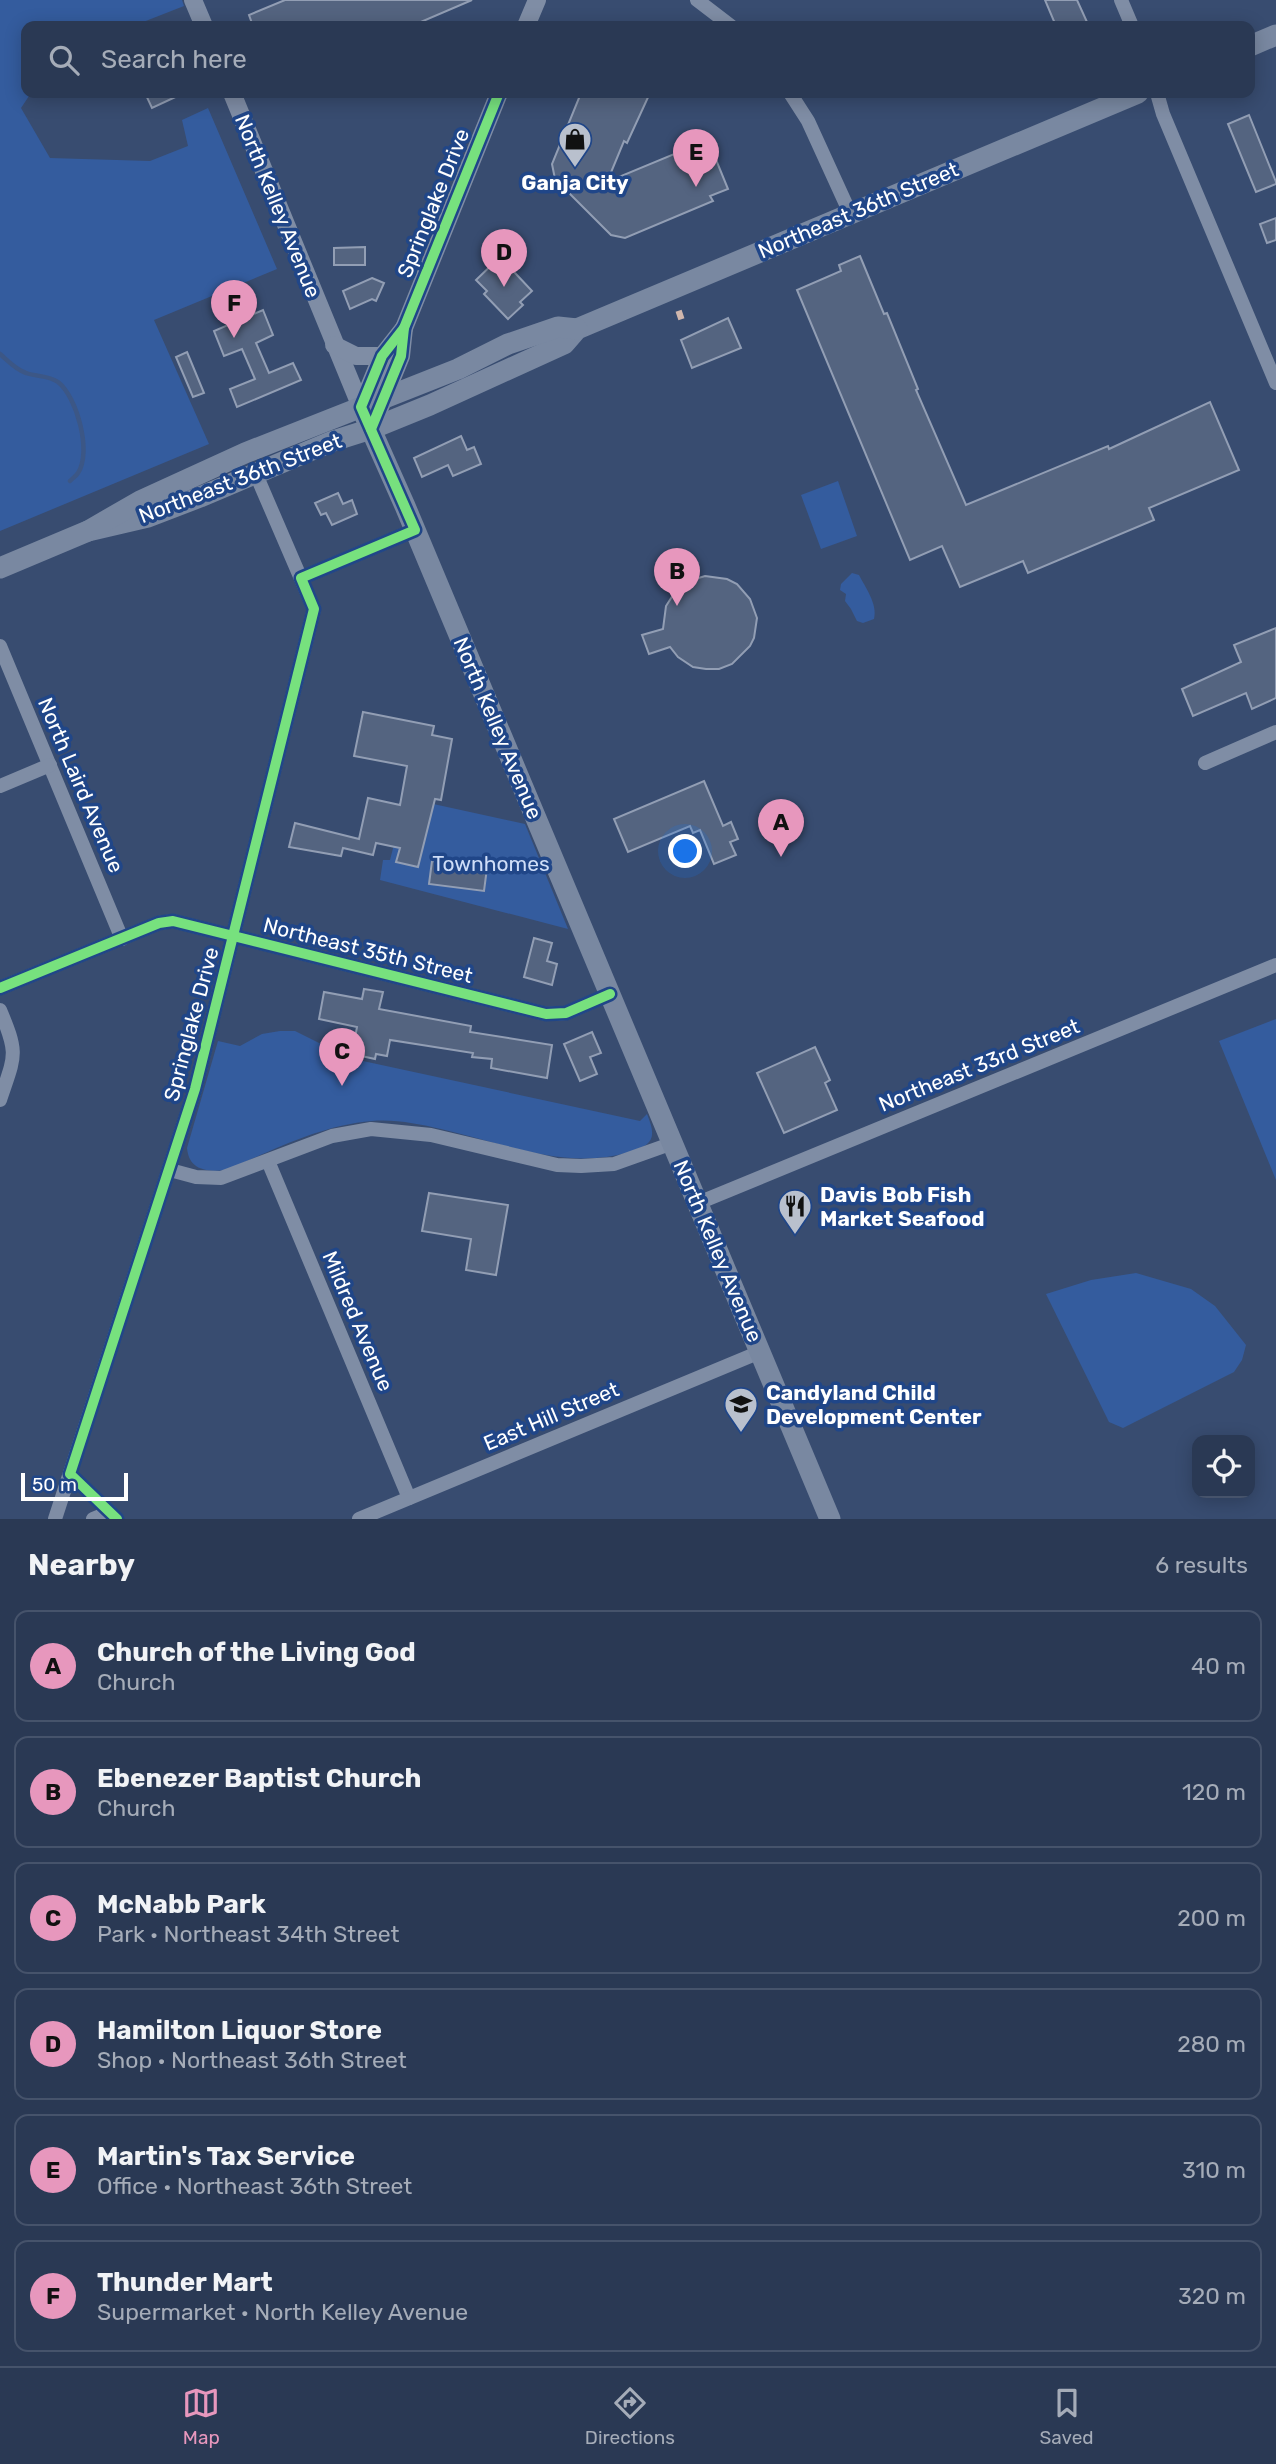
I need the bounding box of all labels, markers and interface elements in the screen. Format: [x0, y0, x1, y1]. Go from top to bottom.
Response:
search box [21, 21, 1255, 98]
icon: search [45, 41, 83, 79]
text: Search here [101, 44, 247, 75]
street label: North Kelley Avenue [230, 111, 326, 301]
shop icon: Ganja City [556, 120, 594, 169]
street label: Springlake Drive [392, 125, 474, 281]
pin: E [673, 129, 719, 187]
street label: Northeast 36th Street [754, 156, 962, 264]
place label: Ganja City [521, 170, 629, 195]
pin: D [481, 229, 527, 287]
pin: F [211, 280, 257, 338]
street label: Northeast 36th Street [135, 428, 345, 528]
pin: B [654, 548, 700, 606]
street label: North Kelley Avenue [448, 633, 548, 823]
street label: North Laird Avenue [33, 694, 129, 876]
pin: A [758, 799, 804, 857]
your location [668, 834, 702, 868]
park label: Townhomes [432, 851, 550, 876]
street label: Northeast 35th Street [261, 912, 475, 988]
street label: Springlake Drive [158, 944, 224, 1104]
street label: Northeast 33rd Street [875, 1013, 1083, 1117]
pin: C [319, 1028, 365, 1086]
street label: North Kelley Avenue [668, 1156, 768, 1346]
place label: Davis Bob Fish Market Seafood [820, 1182, 985, 1231]
restaurant icon: Davis Bob Fish Market Seafood [776, 1187, 814, 1236]
street label: Mildred Avenue [317, 1247, 399, 1395]
street label: East Hill Street [480, 1376, 622, 1456]
place label: Candyland Child Development Center [766, 1380, 982, 1429]
school or university icon: Candyland Child Development Center [722, 1385, 760, 1434]
map controls [1192, 1435, 1255, 1498]
button: locate [1192, 1435, 1255, 1498]
scale bar [21, 1470, 128, 1502]
text: 50 m [32, 1473, 77, 1496]
text: Nearby [28, 1547, 135, 1583]
text: 6 results [1155, 1551, 1248, 1579]
text: Church of the Living God [97, 1637, 416, 1668]
text: A [45, 1652, 61, 1680]
text: 40 m [1191, 1652, 1246, 1680]
text: Church [97, 1668, 175, 1696]
text: Ebenezer Baptist Church [97, 1763, 421, 1794]
text: B [45, 1778, 61, 1806]
text: 120 m [1182, 1778, 1246, 1806]
text: Church [97, 1794, 175, 1822]
text: McNabb Park [97, 1889, 266, 1920]
text: C [45, 1904, 61, 1932]
text: 200 m [1177, 1904, 1246, 1932]
text: Park · Northeast 34th Street [97, 1920, 400, 1948]
text: Hamilton Liquor Store [97, 2015, 382, 2046]
text: D [45, 2030, 61, 2058]
text: 280 m [1177, 2030, 1246, 2058]
text: Shop · Northeast 36th Street [97, 2046, 407, 2074]
text: Martin's Tax Service [97, 2141, 355, 2172]
text: E [46, 2156, 60, 2184]
text: 310 m [1182, 2156, 1246, 2184]
text: Office · Northeast 36th Street [97, 2172, 412, 2200]
text: Thunder Mart [97, 2267, 273, 2298]
text: F [46, 2282, 60, 2310]
text: 320 m [1178, 2282, 1246, 2310]
text: Supermarket · North Kelley Avenue [97, 2298, 468, 2326]
tab: Map [182, 2384, 220, 2449]
tab: Directions [585, 2384, 675, 2449]
tab: Saved [1039, 2384, 1094, 2449]

